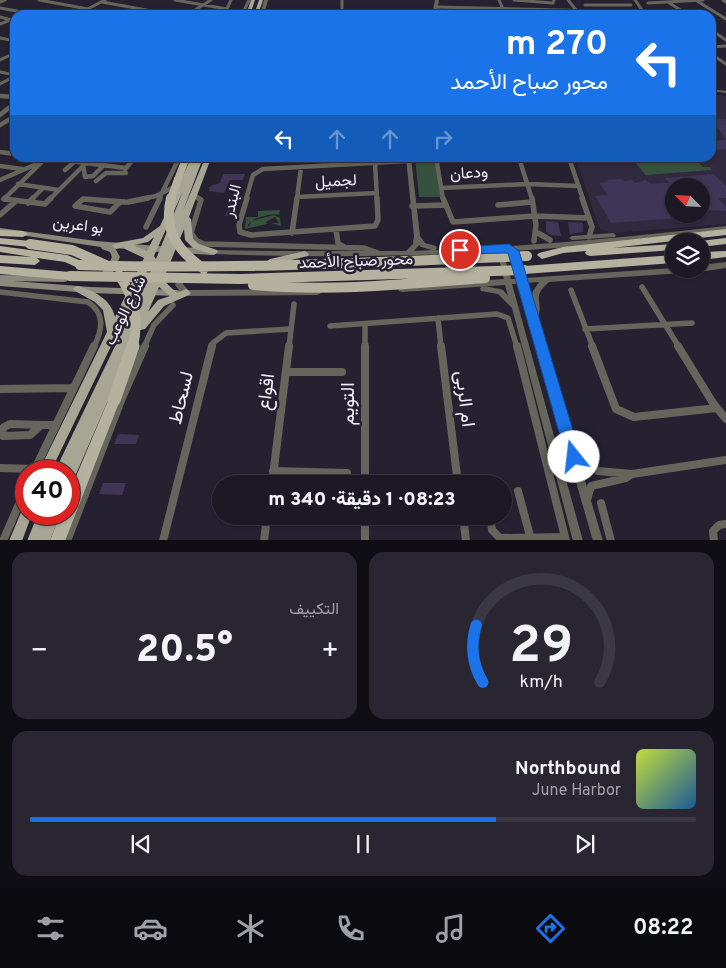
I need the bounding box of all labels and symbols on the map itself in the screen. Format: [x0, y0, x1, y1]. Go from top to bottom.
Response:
street label: ودعان [449, 163, 489, 185]
street label: لجميل [315, 171, 357, 193]
north arrow [665, 178, 710, 222]
street label: البندر [219, 182, 247, 221]
street label: بو اعرين [52, 213, 104, 239]
pin [439, 229, 481, 271]
street label: محور صباح الأحمد [298, 250, 414, 274]
street label: شارع الوعب [101, 273, 151, 349]
street label: لسحاط [164, 369, 200, 427]
street label: ام الربى [449, 369, 479, 429]
street label: اقواع [253, 372, 281, 412]
street label: التويم [337, 382, 361, 426]
position arrow [547, 430, 599, 482]
speed limit sign: 40 [15, 460, 80, 525]

